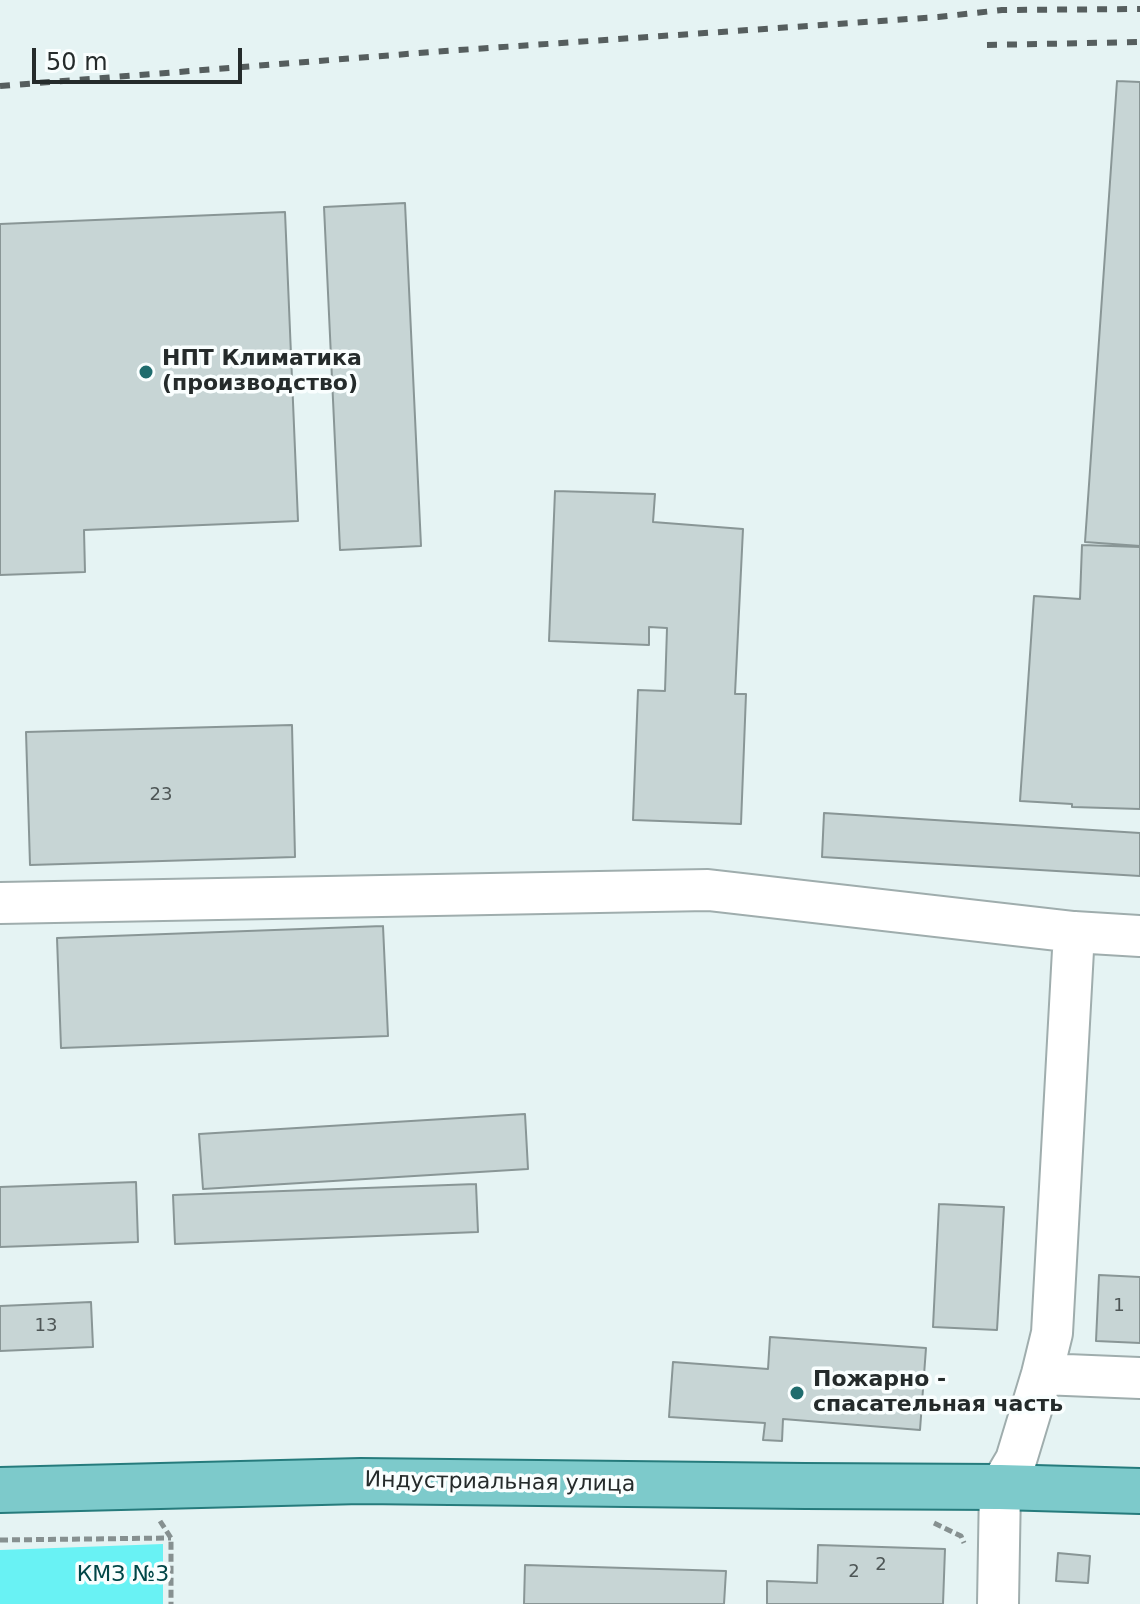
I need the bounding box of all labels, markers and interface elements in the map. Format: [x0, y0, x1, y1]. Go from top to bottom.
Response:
scale bar [36, 32, 246, 82]
text: 50 m [46, 48, 108, 76]
place label: НПТ Климатика (производство) [162, 346, 362, 398]
marker: НПТ Климатика (производство) [137, 363, 155, 381]
house number: 23 [150, 784, 172, 806]
house number: 1 [1113, 1295, 1125, 1317]
house number: 13 [35, 1315, 57, 1337]
place label: Пожарно - спасательная часть [813, 1367, 1063, 1418]
marker: Пожарно - спасательная часть [788, 1384, 806, 1402]
street label: Индустриальная улица [364, 1467, 636, 1499]
house number: 2 [875, 1554, 887, 1576]
house number: 2 [848, 1561, 860, 1583]
park label: КМЗ №3 [77, 1562, 169, 1588]

